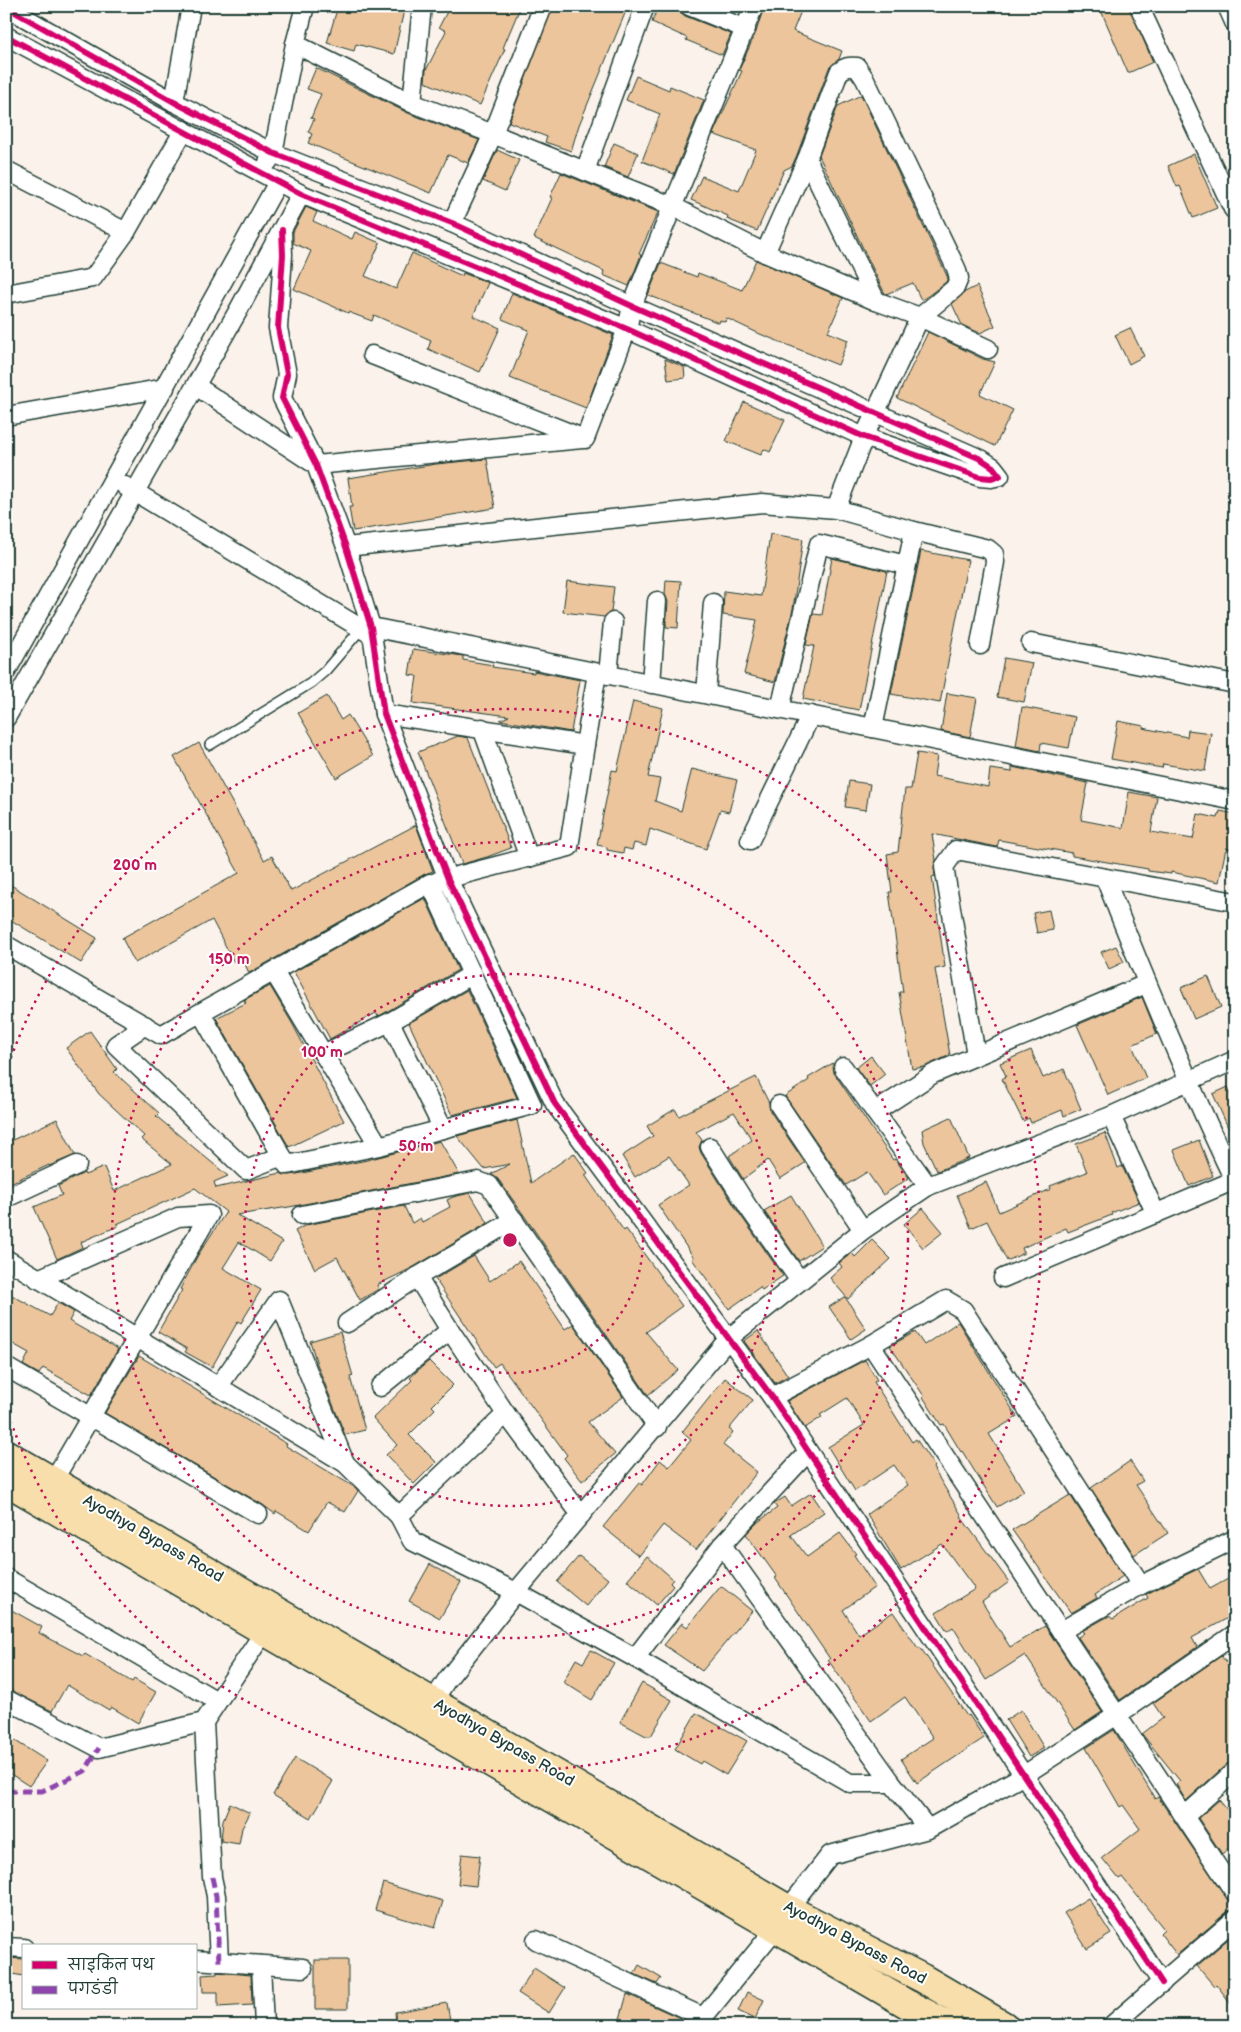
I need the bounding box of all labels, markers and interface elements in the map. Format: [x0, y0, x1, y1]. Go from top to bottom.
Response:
text: 200 m [113, 856, 157, 875]
text: 150 m [208, 950, 250, 969]
text: 100 m [301, 1043, 343, 1062]
text: 50 m [399, 1137, 434, 1156]
centre of rings [501, 1231, 519, 1249]
street label: Ayodhya Bypass Road [79, 1491, 227, 1587]
street label: Ayodhya Bypass Road [430, 1695, 578, 1791]
street label: Ayodhya Bypass Road [780, 1897, 930, 1989]
legend [22, 1944, 198, 2010]
text: साइकिल पथ [67, 1953, 155, 1975]
text: पगडंडी [67, 1977, 118, 1999]

